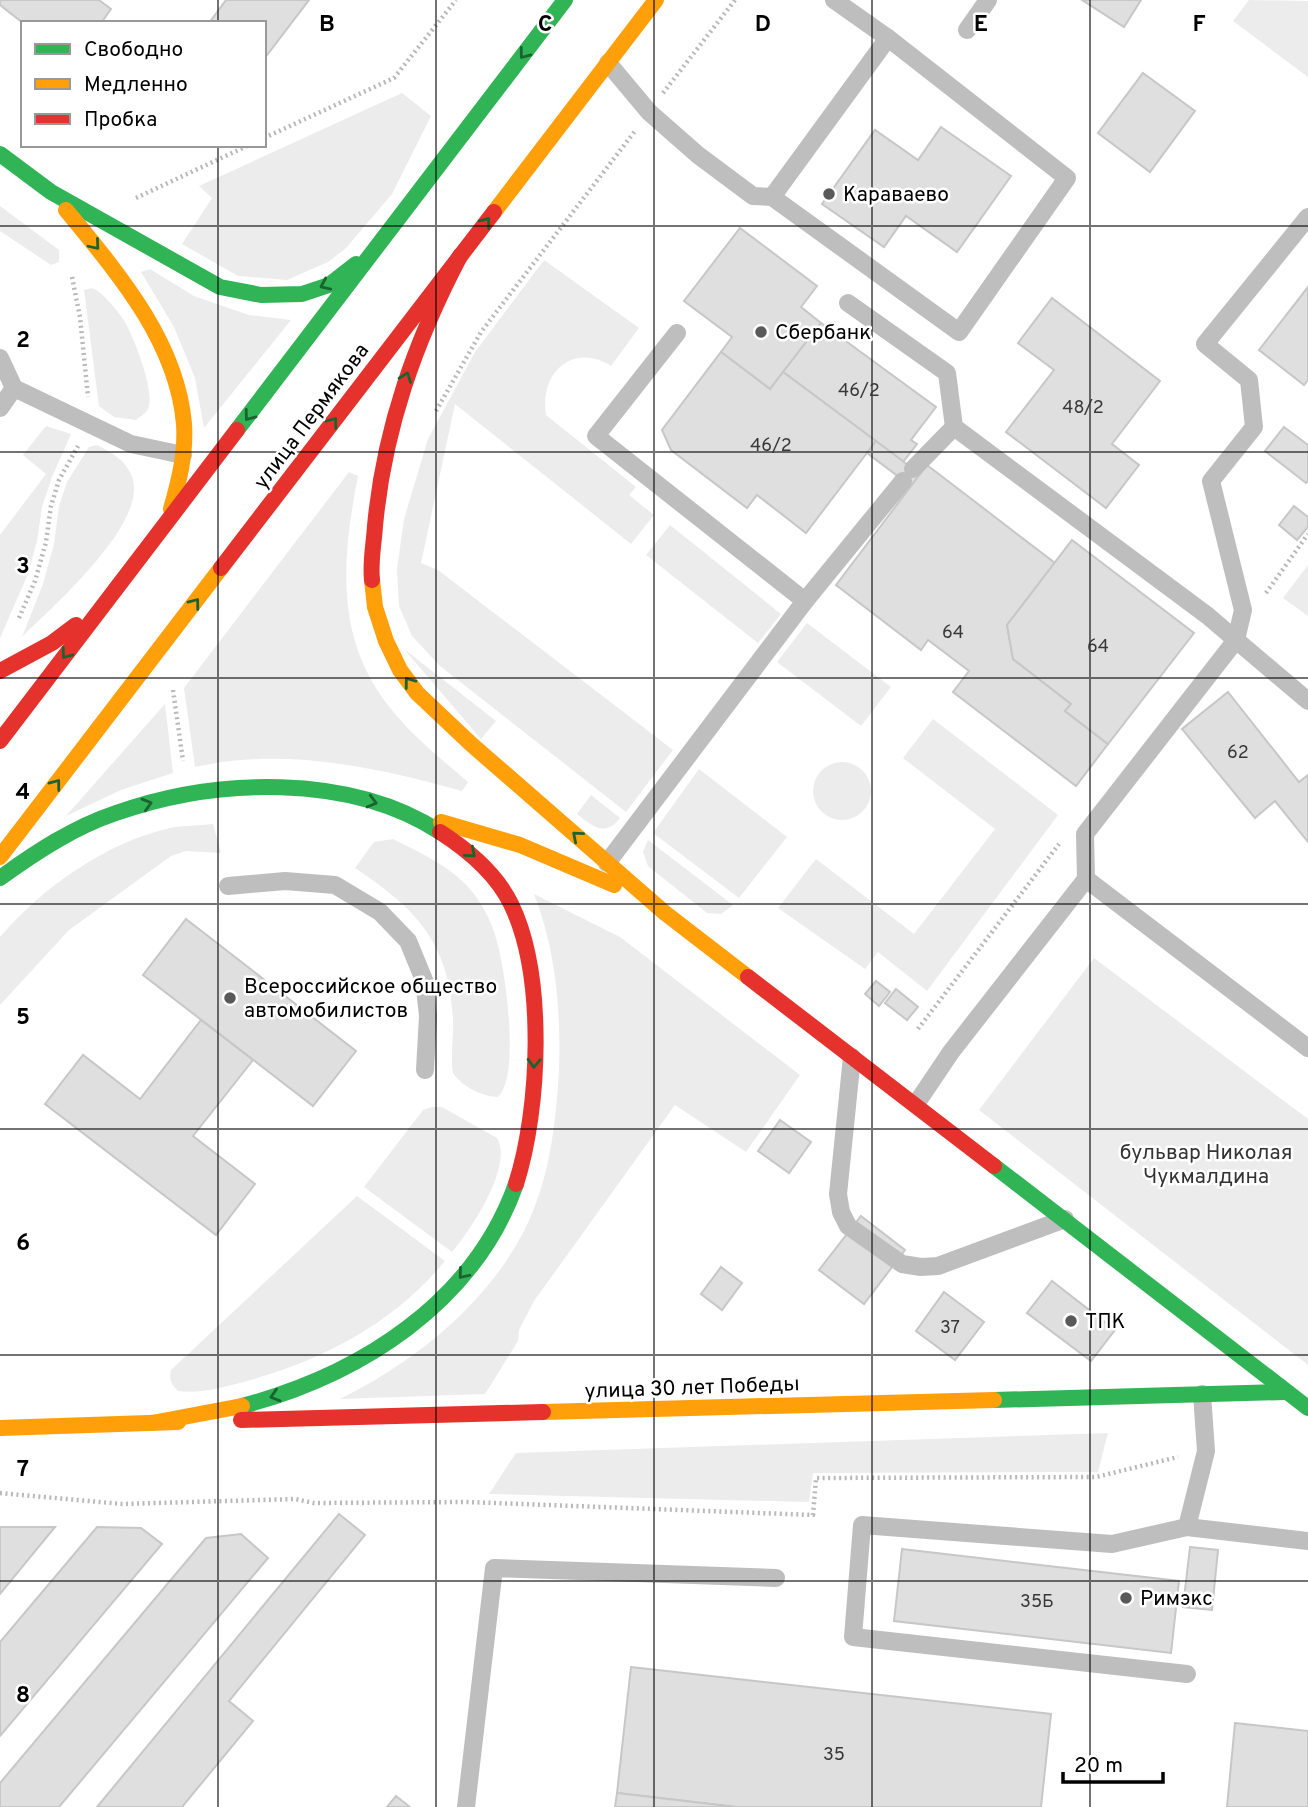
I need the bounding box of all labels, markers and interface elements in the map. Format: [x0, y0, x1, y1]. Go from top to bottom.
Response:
text: B [319, 11, 335, 40]
text: C [538, 11, 552, 40]
text: D [755, 11, 771, 40]
text: E [974, 11, 988, 40]
text: F [1192, 11, 1206, 40]
legend [21, 21, 266, 147]
text: Свободно [84, 37, 183, 64]
one-way arrow [519, 47, 532, 59]
text: Медленно [84, 72, 188, 99]
text: Пробка [84, 107, 157, 134]
place label: Караваево [843, 182, 949, 209]
marker: Караваево [821, 186, 837, 202]
one-way arrow [477, 217, 490, 230]
one-way arrow [87, 236, 99, 249]
one-way arrow [320, 277, 332, 291]
place label: Сбербанк [775, 320, 871, 347]
marker: Сбербанк [753, 324, 769, 340]
text: 2 [16, 327, 30, 356]
street label: улица Пермякова [249, 339, 376, 495]
one-way arrow [398, 371, 412, 383]
house number: 46/2 [838, 380, 880, 403]
house number: 48/2 [1062, 397, 1104, 420]
one-way arrow [244, 408, 257, 420]
one-way arrow [324, 418, 337, 430]
house number: 46/2 [750, 435, 792, 458]
text: 3 [16, 553, 30, 582]
one-way arrow [186, 598, 199, 611]
house number: 64 [942, 622, 964, 645]
house number: 64 [1087, 636, 1109, 659]
one-way arrow [62, 647, 75, 659]
one-way arrow [405, 677, 418, 690]
house number: 62 [1227, 742, 1249, 765]
text: 4 [16, 779, 30, 808]
one-way arrow [48, 779, 61, 792]
one-way arrow [366, 794, 378, 808]
one-way arrow [141, 797, 153, 812]
one-way arrow [572, 832, 585, 844]
one-way arrow [463, 845, 476, 857]
place label: Всероссийское общество автомобилистов [244, 974, 497, 1025]
marker: Всероссийское общество автомобилистов [222, 990, 238, 1006]
text: 5 [16, 1004, 30, 1033]
one-way arrow [526, 1059, 542, 1069]
park label: бульвар Николая Чукмалдина [1120, 1140, 1292, 1191]
text: 6 [16, 1230, 30, 1259]
one-way arrow [459, 1266, 471, 1279]
place label: ТПК [1085, 1309, 1125, 1336]
marker: ТПК [1063, 1313, 1079, 1329]
house number: 37 [940, 1317, 960, 1340]
street label: улица 30 лет Победы [584, 1371, 800, 1406]
one-way arrow [269, 1387, 281, 1402]
text: 7 [17, 1456, 29, 1485]
place label: Римэкс [1140, 1586, 1213, 1613]
marker: Римэкс [1118, 1590, 1134, 1606]
house number: 35Б [1020, 1591, 1054, 1614]
text: 8 [16, 1682, 30, 1711]
scale bar [1063, 1741, 1163, 1785]
house number: 35 [823, 1744, 845, 1767]
text: 20 m [1074, 1753, 1123, 1780]

